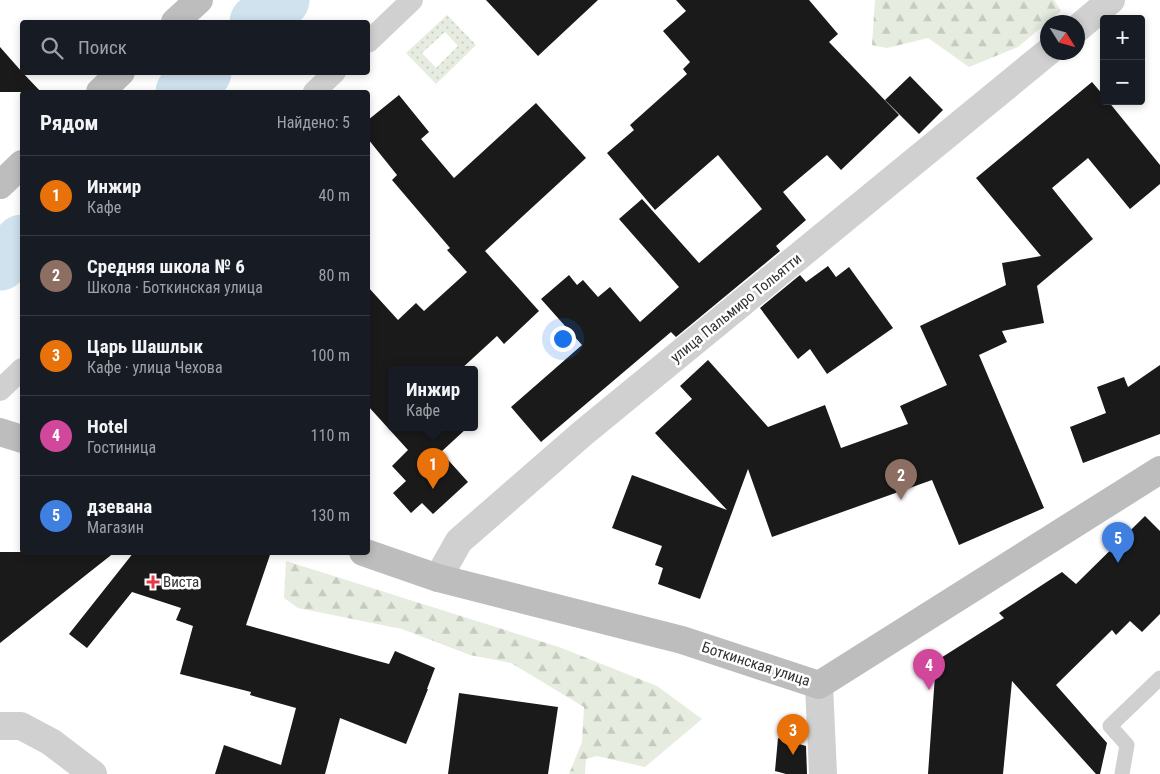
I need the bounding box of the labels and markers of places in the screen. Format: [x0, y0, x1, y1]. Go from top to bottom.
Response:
pin: 1 [417, 448, 449, 489]
pin: 2 [885, 459, 917, 500]
pin: 5 [1102, 522, 1134, 563]
place label: Виста [163, 573, 199, 591]
marker: Виста [147, 576, 159, 588]
pin: 4 [913, 649, 945, 690]
pin: 3 [777, 714, 809, 755]

